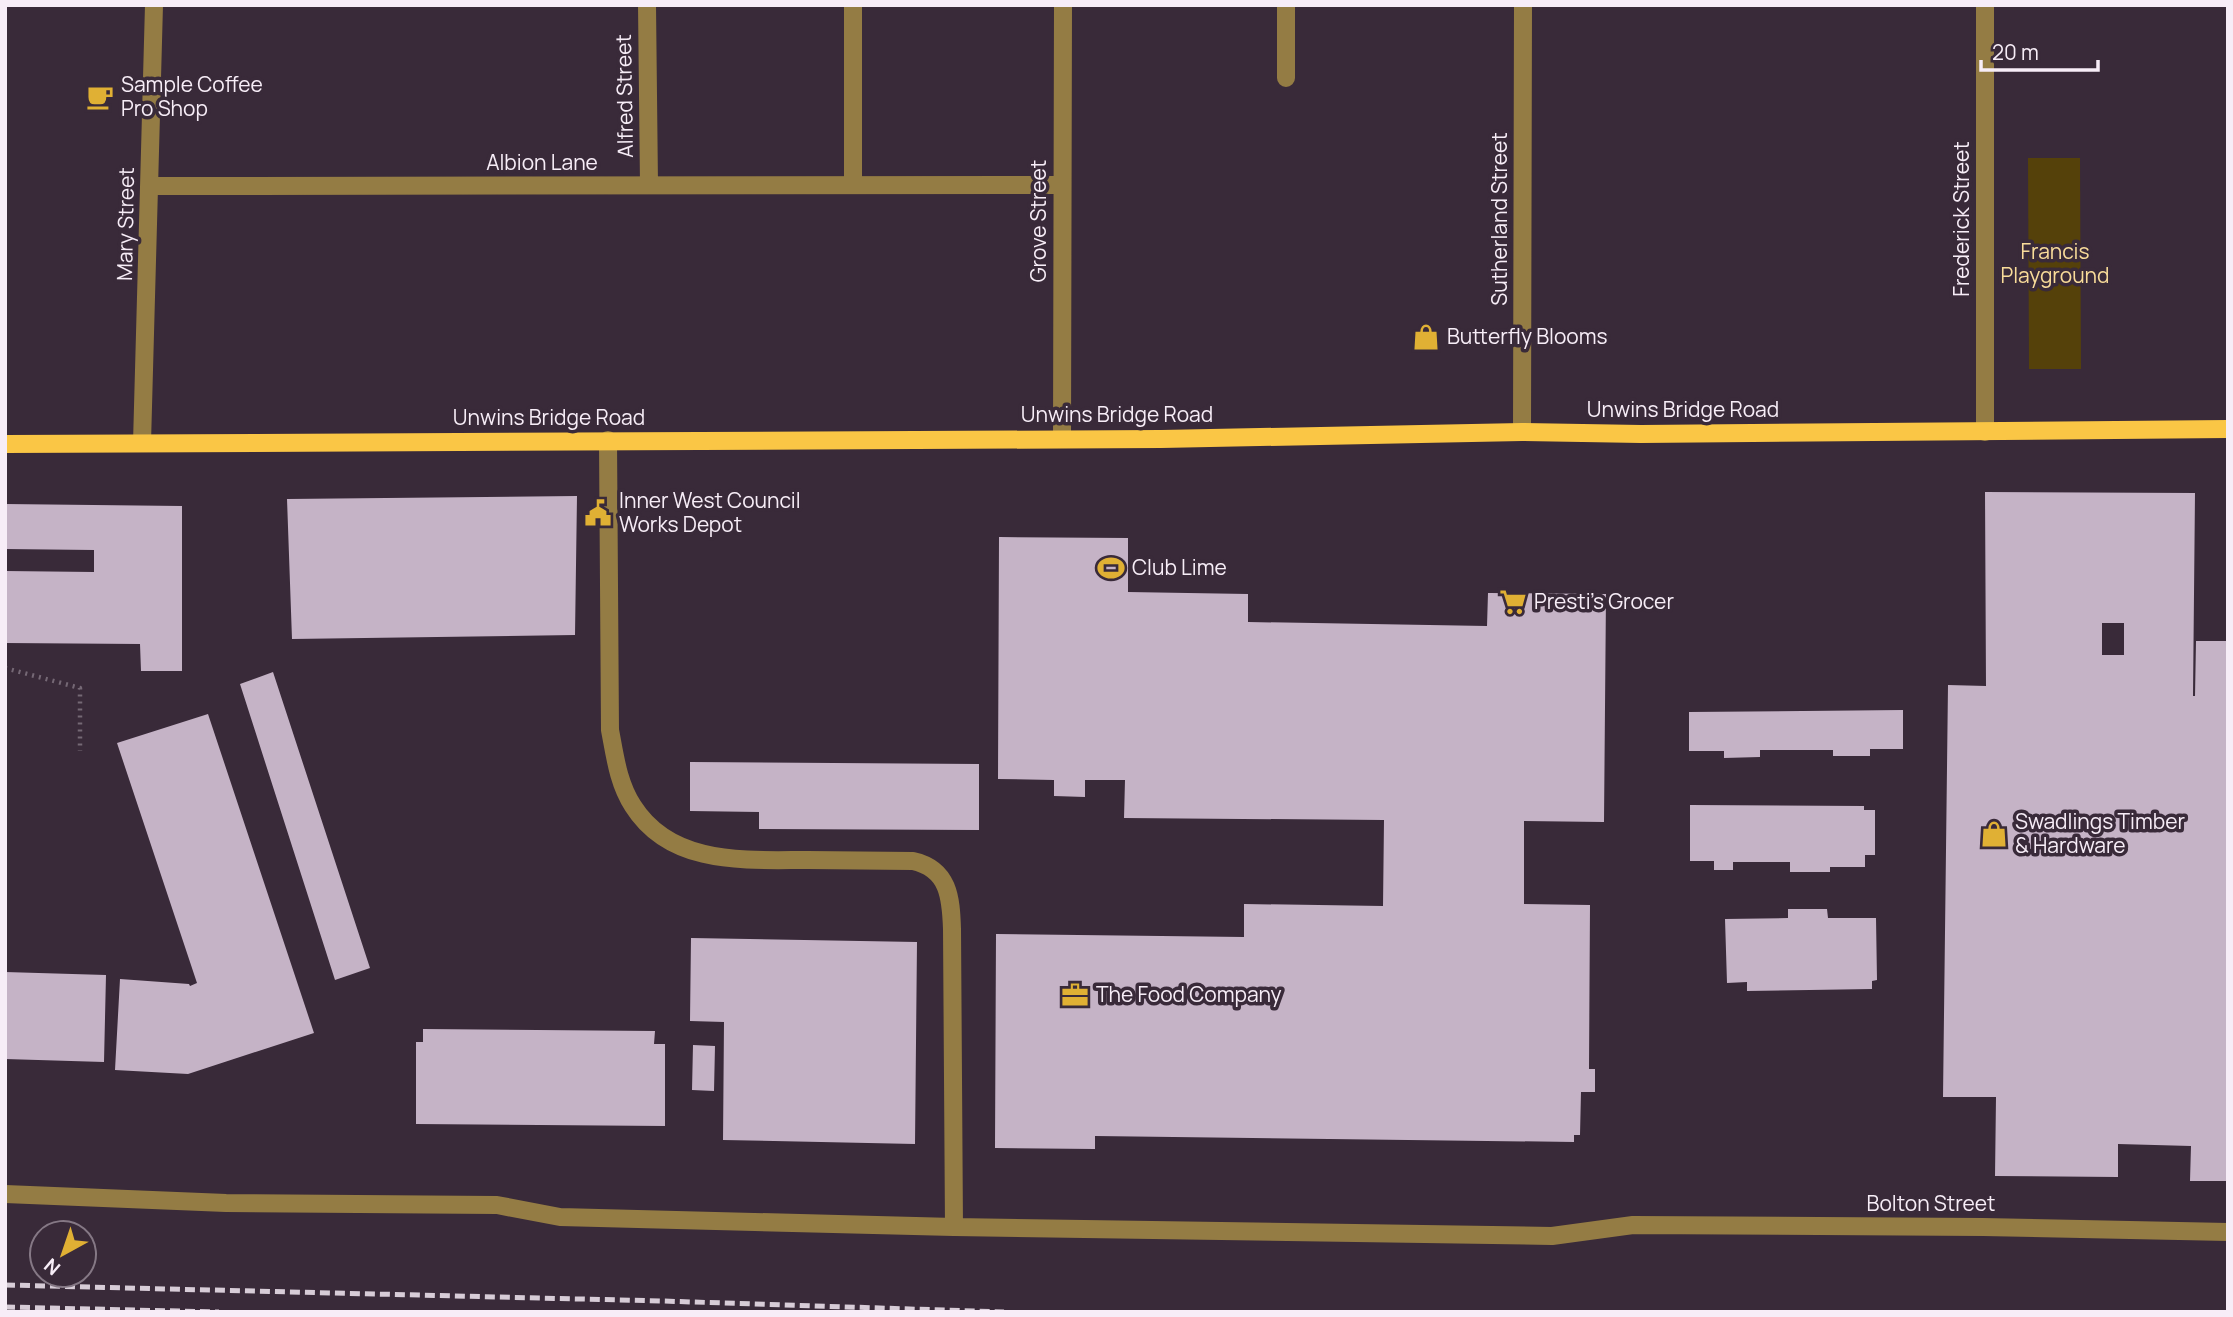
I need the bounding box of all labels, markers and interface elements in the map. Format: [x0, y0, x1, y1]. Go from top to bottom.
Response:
scale bar [1981, 28, 2098, 72]
street label: Alfred Street [609, 34, 639, 158]
text: 20 m [1992, 38, 2039, 66]
place label: Sample Coffee Pro Shop [121, 70, 263, 122]
cafe icon: Sample Coffee Pro Shop [85, 82, 115, 112]
street label: Sutherland Street [1485, 132, 1513, 306]
street label: Frederick Street [1947, 141, 1975, 297]
street label: Albion Lane [486, 148, 598, 176]
street label: Grove Street [1024, 160, 1052, 282]
street label: Mary Street [110, 167, 140, 281]
park label: Francis Playground [2001, 237, 2109, 289]
shop icon: Butterfly Blooms [1411, 322, 1441, 352]
place label: Butterfly Blooms [1447, 322, 1608, 350]
street label: Unwins Bridge Road [1587, 395, 1779, 423]
street label: Unwins Bridge Road [1021, 400, 1213, 428]
street label: Unwins Bridge Road [453, 403, 645, 431]
place label: Inner West Council Works Depot [619, 486, 801, 538]
public building icon: Inner West Council Works Depot [583, 498, 613, 528]
sports icon: Club Lime [1096, 553, 1126, 583]
place label: Club Lime [1132, 553, 1227, 581]
supermarket icon: Presti's Grocer [1498, 587, 1528, 617]
place label: Presti's Grocer [1534, 587, 1674, 615]
place label: Swadlings Timber & Hardware [2015, 807, 2185, 859]
shop icon: Swadlings Timber & Hardware [1979, 819, 2009, 849]
office icon: The Food Company [1060, 980, 1090, 1010]
place label: The Food Company [1096, 980, 1282, 1008]
street label: Bolton Street [1867, 1189, 1995, 1217]
north arrow [28, 1219, 98, 1289]
text: N [38, 1253, 66, 1281]

